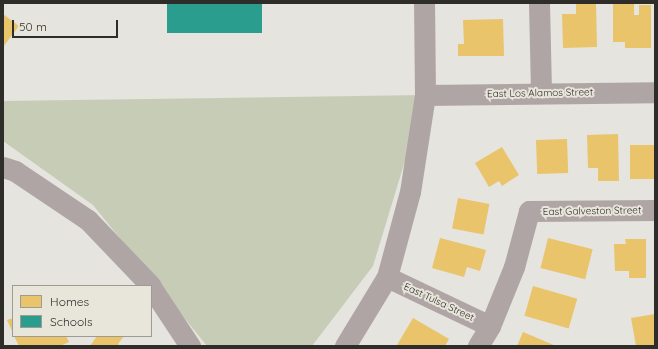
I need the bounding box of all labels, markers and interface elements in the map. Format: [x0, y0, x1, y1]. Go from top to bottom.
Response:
scale bar [14, 12, 120, 38]
text: 50 m [19, 19, 47, 34]
street label: East Los Alamos Street [487, 86, 593, 100]
street label: East Galveston Street [543, 204, 641, 218]
street label: East Tulsa Street [402, 280, 476, 324]
legend [12, 285, 152, 337]
text: Homes [50, 294, 89, 309]
text: Schools [50, 314, 93, 329]

